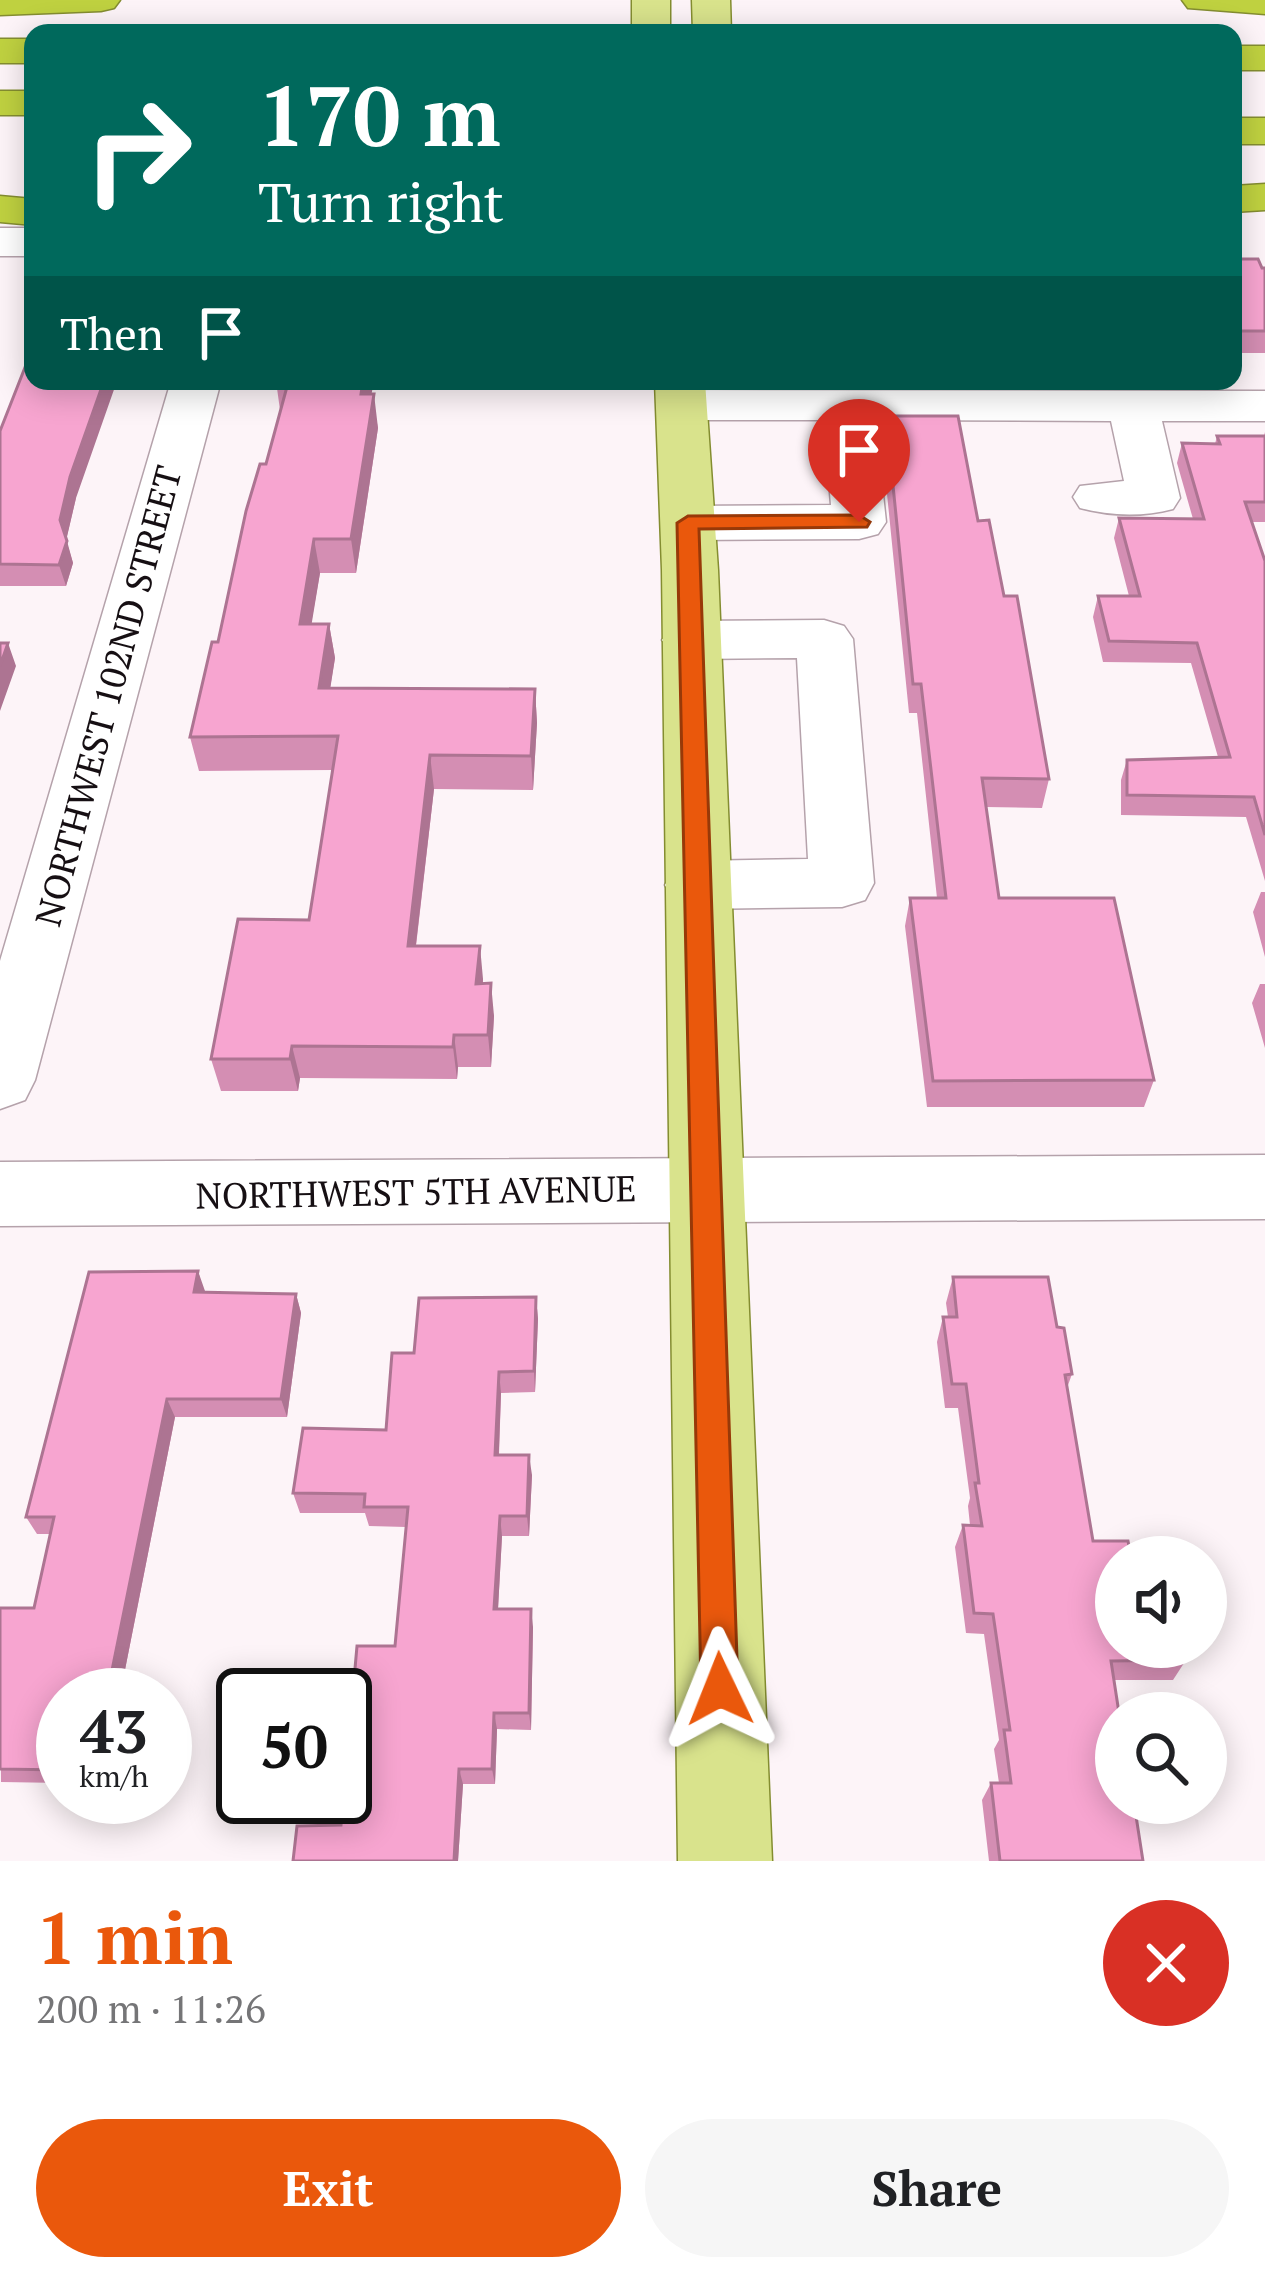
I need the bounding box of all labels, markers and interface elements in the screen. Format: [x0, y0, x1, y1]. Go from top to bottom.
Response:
text: 170 m [258, 59, 501, 170]
icon: right [60, 72, 216, 228]
text: Turn right [258, 166, 504, 237]
icon: arrive [188, 300, 254, 366]
text: Then [60, 303, 164, 363]
pin [808, 399, 910, 522]
icon: arrive [826, 417, 892, 483]
street label: NORTHWEST 102ND STREET [23, 461, 192, 931]
street label: NORTHWEST 5TH AVENUE [195, 1164, 637, 1219]
map controls [1095, 1536, 1227, 1824]
button: sound [1095, 1536, 1227, 1668]
position arrow [657, 1626, 783, 1752]
speed limit sign: 50 [216, 1668, 372, 1824]
text: 43 [80, 1691, 148, 1770]
button: search [1095, 1692, 1227, 1824]
text: km/h [79, 1756, 149, 1796]
text: 1 min [36, 1889, 233, 1985]
button: close [1103, 1900, 1229, 2026]
text: 200 m · 11:26 [36, 1982, 266, 2034]
button: Exit [36, 2119, 621, 2257]
button: Share [645, 2119, 1229, 2257]

